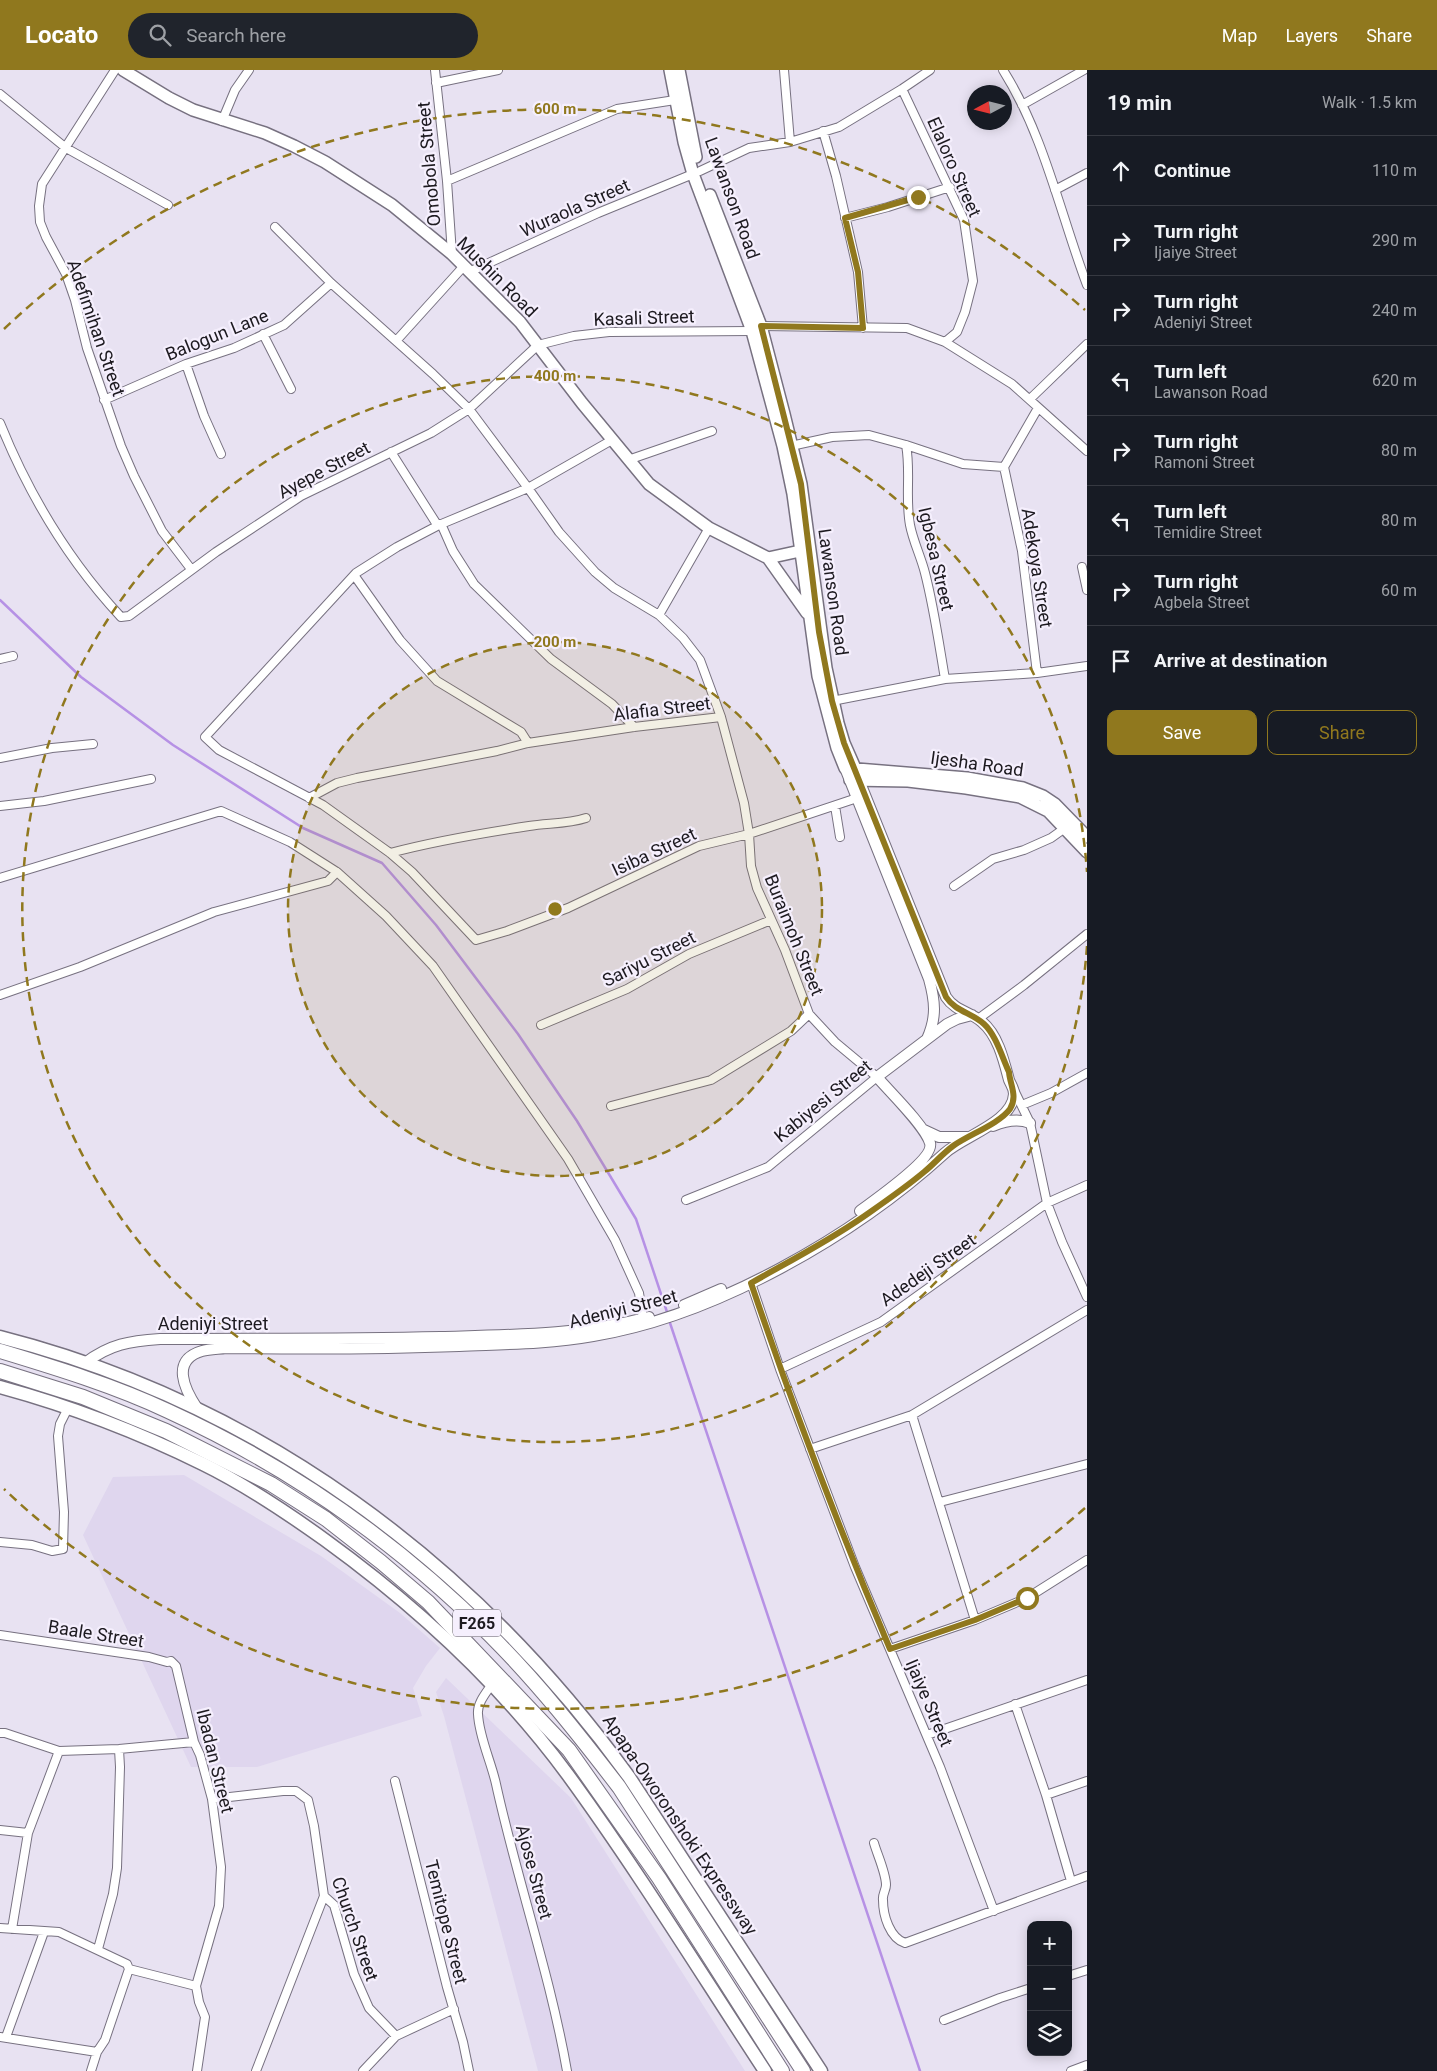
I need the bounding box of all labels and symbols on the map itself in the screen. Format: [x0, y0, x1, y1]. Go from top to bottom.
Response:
north arrow [967, 85, 1012, 130]
text: 600 m [534, 100, 576, 118]
street label: Omobola Street [413, 101, 444, 227]
street label: Elaloro Street [923, 114, 986, 220]
street label: Lawanson Road [701, 134, 764, 262]
street label: Wuraola Street [517, 174, 633, 241]
route end [907, 186, 930, 209]
street label: Mushin Road [453, 232, 542, 321]
street label: Adefimihan Street [63, 257, 130, 399]
street label: Balogun Lane [162, 304, 271, 365]
street label: Kasali Street [593, 305, 695, 330]
text: 400 m [534, 367, 576, 385]
street label: Ayepe Street [274, 437, 373, 503]
street label: Igbesa Street [914, 505, 959, 613]
street label: Adekoya Street [1018, 507, 1057, 629]
street label: Lawanson Road [814, 527, 853, 657]
text: 200 m [534, 633, 576, 651]
street label: Alafia Street [612, 692, 712, 725]
street label: Ijesha Road [929, 747, 1025, 780]
street label: Isiba Street [608, 823, 699, 880]
street label: Buraimoh Street [761, 871, 828, 999]
centre of rings [546, 900, 564, 918]
street label: Sariyu Street [599, 926, 699, 991]
street label: Kabiyesi Street [770, 1055, 876, 1146]
street label: Adedeji Street [876, 1229, 980, 1310]
street label: Adeniyi Street [567, 1285, 679, 1332]
street label: Adeniyi Street [158, 1313, 268, 1334]
route start [1016, 1587, 1039, 1610]
road number: F265 [453, 1610, 501, 1636]
street label: Baale Street [47, 1616, 146, 1651]
street label: Ijaiye Street [902, 1656, 957, 1750]
street label: Ibadan Street [192, 1707, 239, 1815]
street label: Apapa-Oworonshoki Expressway [599, 1711, 762, 1939]
street label: Ajose Street [512, 1822, 557, 1922]
street label: Temitope Street [421, 1858, 472, 1986]
street label: Church Street [328, 1874, 383, 1984]

